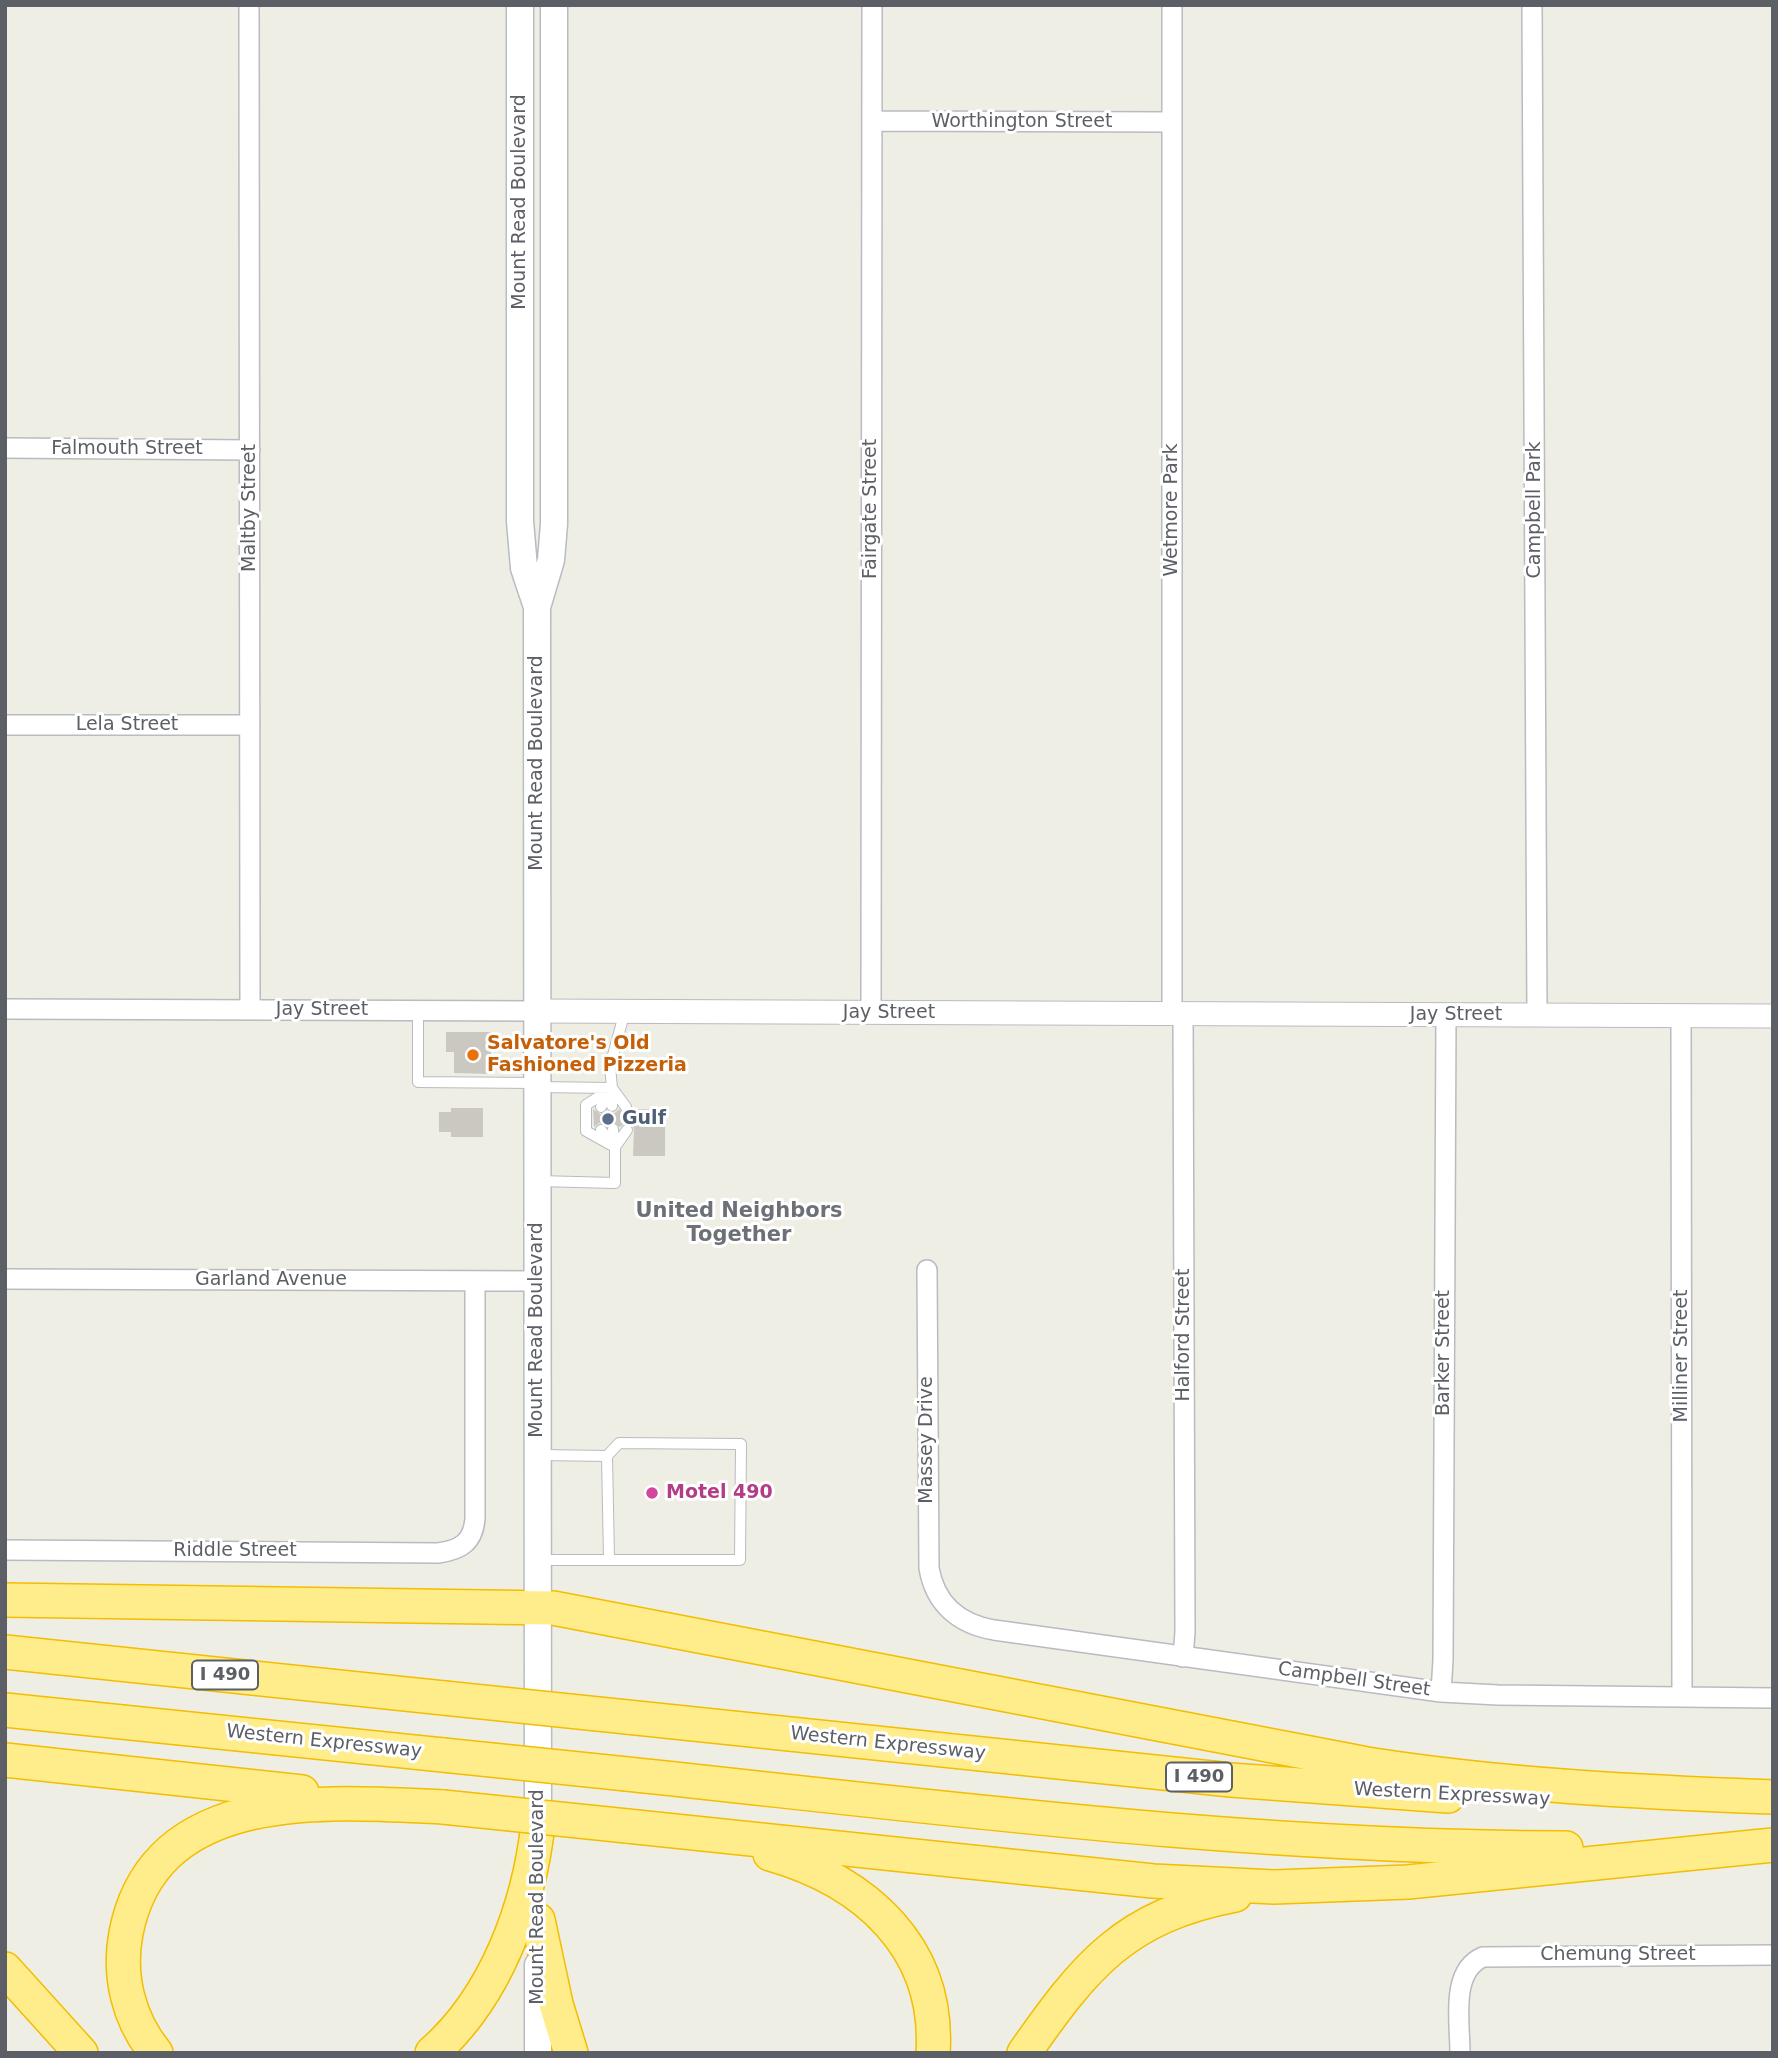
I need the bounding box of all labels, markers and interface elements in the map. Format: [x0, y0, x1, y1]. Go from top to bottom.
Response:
street label: Mount Read Boulevard [509, 94, 531, 310]
street label: Worthington Street [932, 111, 1112, 133]
street label: Falmouth Street [51, 438, 203, 460]
street label: Fairgate Street [860, 439, 882, 579]
street label: Campbell Park [1524, 442, 1546, 578]
street label: Wetmore Park [1161, 443, 1183, 577]
street label: Maltby Street [239, 444, 261, 572]
street label: Mount Read Boulevard [526, 655, 548, 871]
street label: Lela Street [76, 714, 178, 736]
street label: Jay Street [276, 999, 368, 1021]
street label: Jay Street [843, 1002, 935, 1024]
street label: Jay Street [1410, 1004, 1502, 1026]
place label: Salvatore's Old Fashioned Pizzeria [487, 1033, 687, 1077]
marker: Salvatore's Old Fashioned Pizzeria [465, 1047, 481, 1063]
place label: Gulf [622, 1108, 666, 1130]
marker: Gulf [600, 1111, 616, 1127]
district label: United Neighbors Together [635, 1199, 843, 1249]
street label: Mount Read Boulevard [526, 1222, 548, 1438]
street label: Garland Avenue [195, 1269, 347, 1291]
street label: Halford Street [1173, 1269, 1195, 1401]
street label: Barker Street [1433, 1290, 1455, 1416]
street label: Milliner Street [1671, 1290, 1693, 1422]
street label: Massey Drive [916, 1376, 938, 1504]
place label: Motel 490 [666, 1482, 773, 1504]
marker: Motel 490 [644, 1485, 660, 1501]
street label: Riddle Street [173, 1540, 297, 1562]
street label: Campbell Street [1276, 1658, 1432, 1702]
road number: I 490 [192, 1660, 258, 1690]
street label: Western Expressway [225, 1720, 423, 1764]
street label: Western Expressway [789, 1722, 987, 1766]
road number: I 490 [1166, 1762, 1232, 1792]
street label: Western Expressway [1353, 1778, 1551, 1812]
street label: Mount Read Boulevard [527, 1789, 549, 2005]
street label: Chemung Street [1540, 1944, 1696, 1966]

